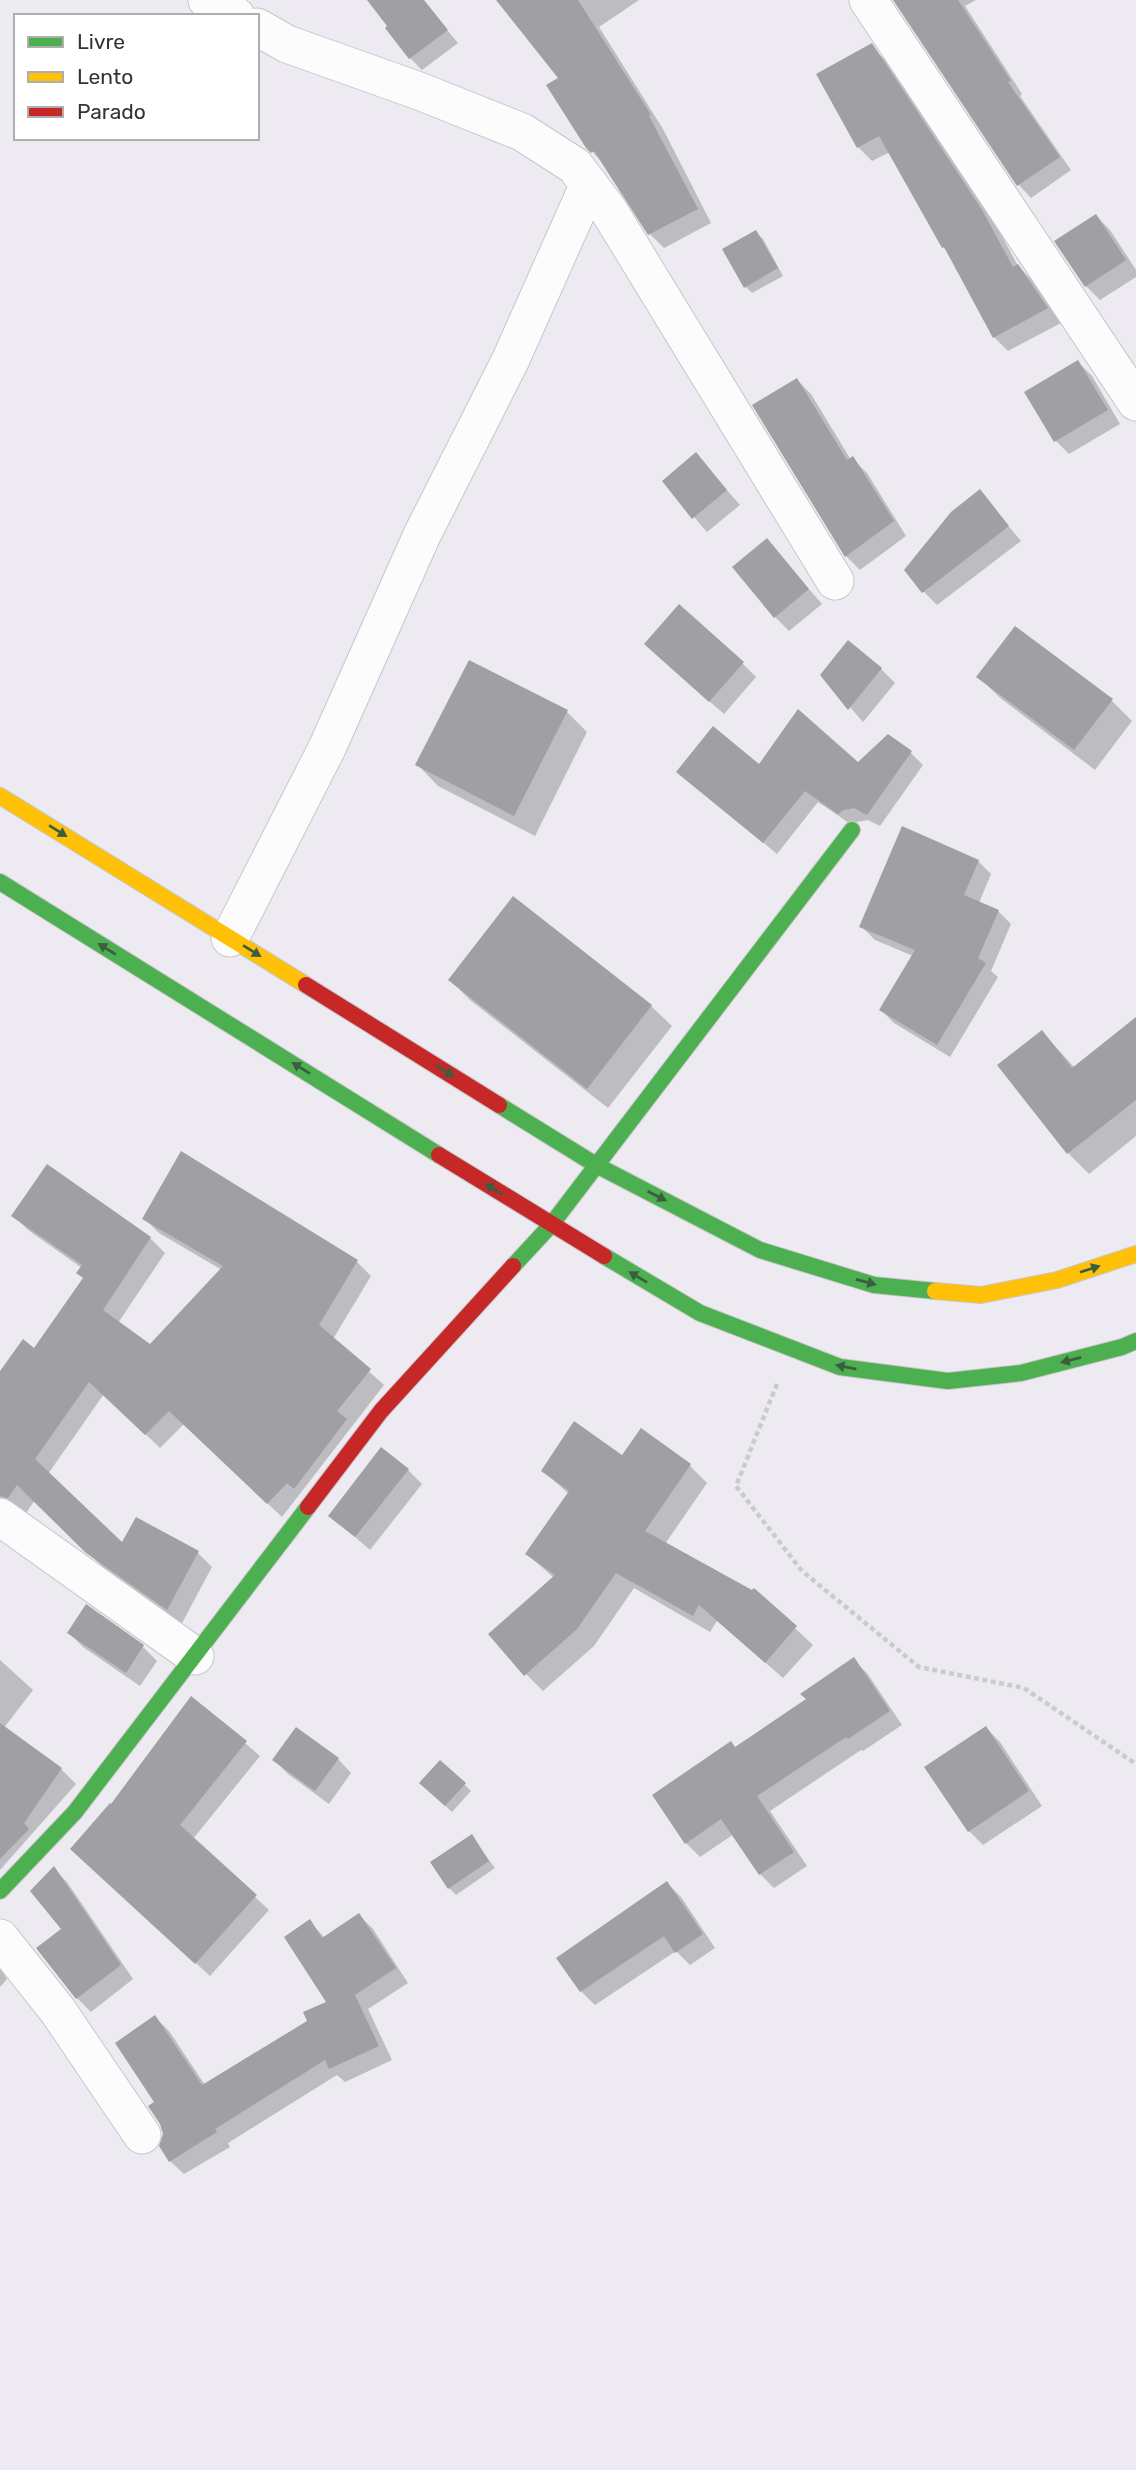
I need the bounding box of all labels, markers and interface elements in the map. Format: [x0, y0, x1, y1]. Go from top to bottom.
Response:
legend [14, 14, 259, 140]
text: Livre [77, 29, 125, 54]
text: Lento [77, 64, 133, 89]
text: Parado [77, 99, 146, 124]
one-way arrow [48, 825, 68, 838]
one-way arrow [98, 942, 117, 955]
one-way arrow [242, 945, 261, 958]
one-way arrow [291, 1062, 310, 1075]
one-way arrow [435, 1065, 454, 1078]
one-way arrow [484, 1182, 503, 1195]
one-way arrow [647, 1191, 667, 1202]
one-way arrow [1079, 1263, 1100, 1274]
one-way arrow [629, 1271, 648, 1283]
one-way arrow [856, 1277, 878, 1288]
one-way arrow [1059, 1355, 1081, 1366]
one-way arrow [835, 1361, 857, 1372]

